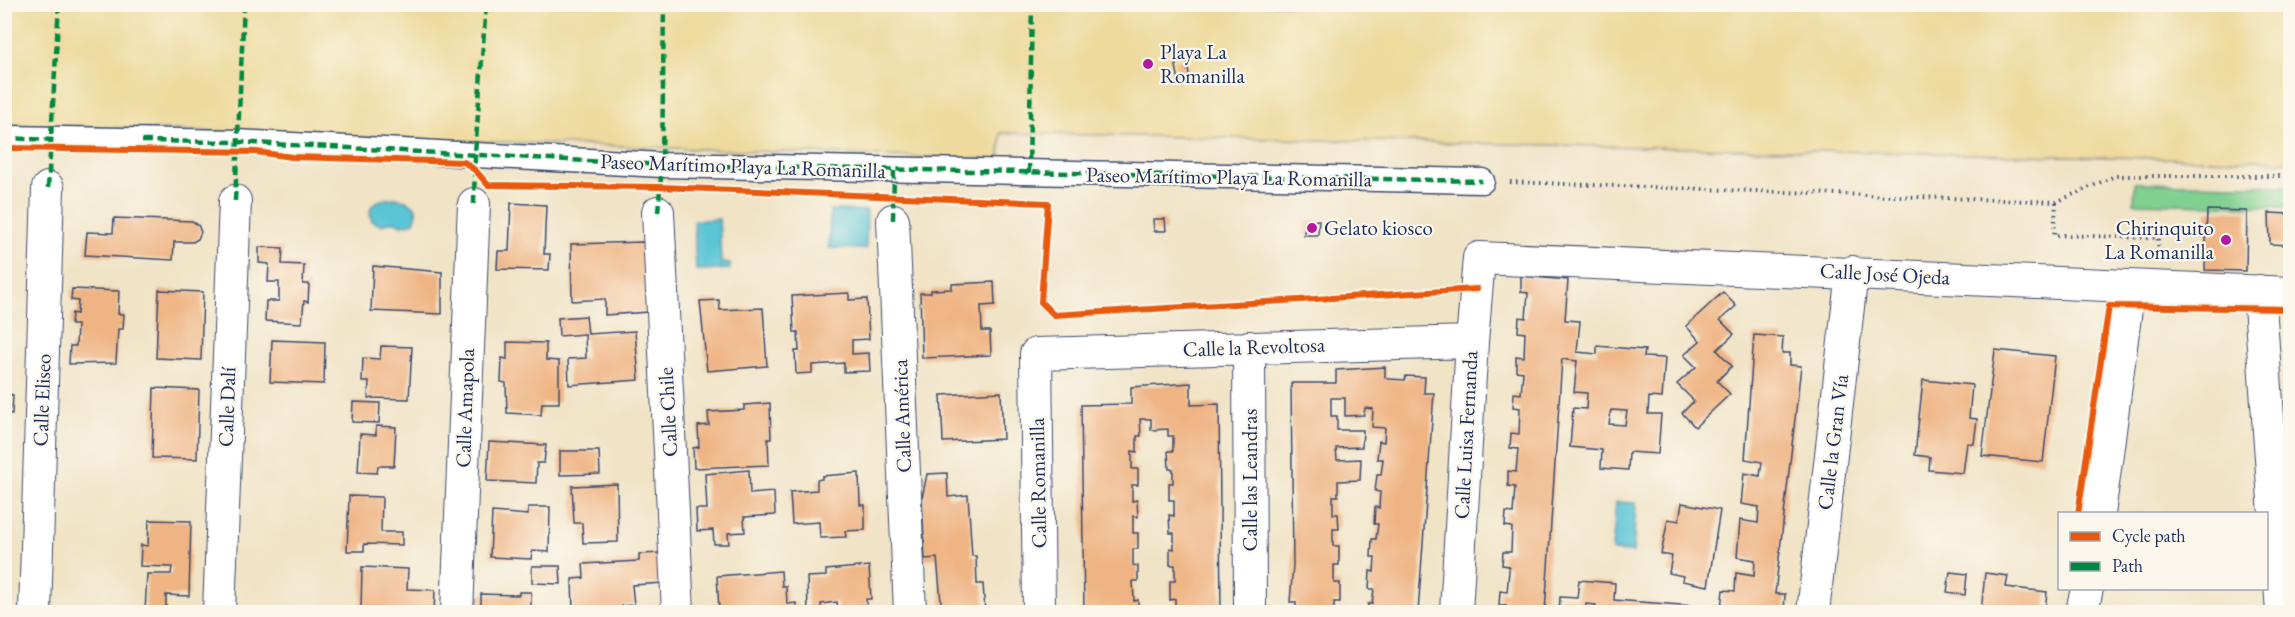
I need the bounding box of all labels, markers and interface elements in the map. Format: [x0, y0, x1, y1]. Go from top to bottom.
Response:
place label: Playa La Romanilla [1160, 38, 1245, 89]
marker: Playa La Romanilla [1141, 57, 1155, 71]
street label: Paseo Marítimo Playa La Romanilla [600, 147, 887, 184]
street label: Paseo Marítimo Playa La Romanilla [1086, 161, 1373, 193]
place label: Gelato kiosco [1324, 214, 1433, 241]
place label: Chirinquito La Romanilla [2104, 214, 2215, 265]
marker: Gelato kiosco [1305, 221, 1319, 235]
marker: Chirinquito La Romanilla [2219, 233, 2233, 247]
street label: Calle José Ojeda [1819, 257, 1951, 290]
street label: Calle la Revoltosa [1182, 331, 1326, 362]
street label: Calle Amapola [449, 347, 480, 468]
street label: Calle Luisa Fernanda [1448, 350, 1483, 520]
street label: Calle Eliseo [26, 353, 57, 447]
street label: Calle América [886, 358, 917, 473]
street label: Calle Dalí [212, 366, 241, 448]
street label: Calle Chile [652, 366, 683, 458]
street label: Calle la Gran Vía [1811, 372, 1854, 511]
street label: Calle las Leandras [1236, 408, 1263, 551]
street label: Calle Romanilla [1023, 417, 1052, 549]
legend [2058, 512, 2268, 590]
text: Cycle path [2112, 524, 2186, 547]
text: Path [2112, 554, 2143, 577]

